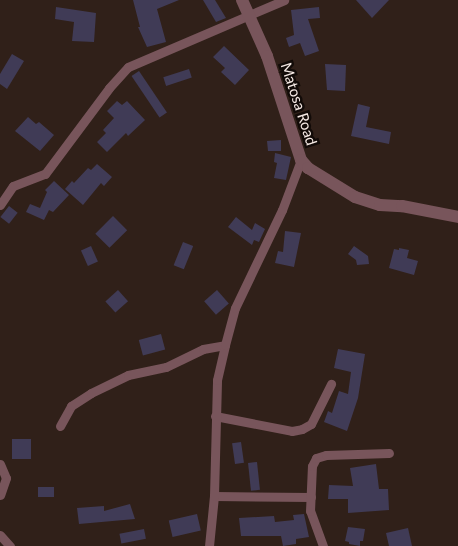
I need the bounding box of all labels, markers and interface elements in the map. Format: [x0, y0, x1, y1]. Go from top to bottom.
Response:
street label: Matosa Road [277, 60, 321, 148]

